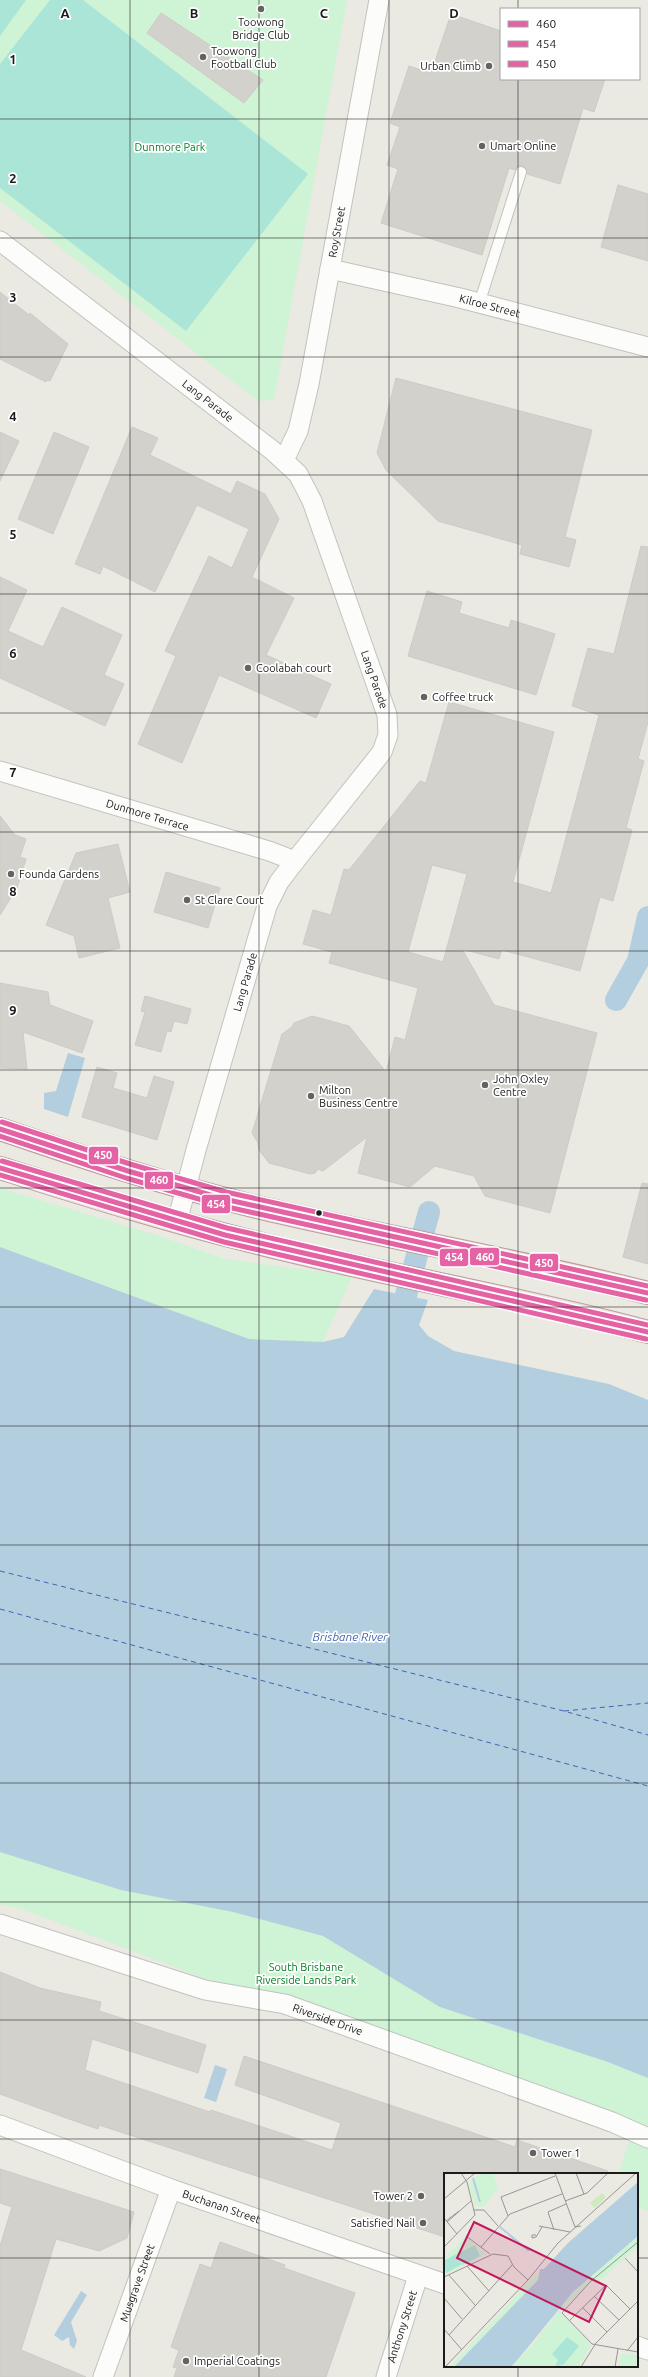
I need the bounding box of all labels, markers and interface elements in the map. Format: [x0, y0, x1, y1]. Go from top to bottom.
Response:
marker: Toowong Bridge Club [256, 4, 266, 14]
text: A [60, 6, 70, 20]
text: B [190, 6, 199, 20]
text: C [320, 6, 329, 20]
text: D [449, 6, 459, 20]
legend [500, 8, 640, 80]
place label: Toowong Bridge Club [232, 16, 290, 41]
text: 460 [536, 17, 557, 30]
text: 454 [536, 37, 557, 50]
place label: Toowong Football Club [211, 45, 277, 70]
text: 1 [9, 52, 17, 66]
marker: Toowong Football Club [198, 52, 208, 62]
text: 450 [536, 57, 557, 70]
place label: Urban Climb [420, 60, 481, 72]
marker: Urban Climb [484, 61, 494, 71]
place label: Umart Online [490, 140, 556, 152]
park label: Dunmore Park [135, 141, 206, 153]
marker: Umart Online [477, 141, 487, 151]
text: 2 [9, 171, 17, 185]
street label: Roy Street [326, 205, 347, 259]
text: 3 [9, 290, 17, 304]
street label: Kilroe Street [458, 292, 522, 320]
street label: Lang Parade [180, 377, 236, 424]
text: 4 [9, 409, 17, 423]
text: 5 [9, 527, 17, 541]
text: 6 [9, 646, 17, 660]
street label: Lang Parade [359, 649, 390, 710]
place label: Coolabah court [256, 662, 332, 674]
marker: Coolabah court [243, 663, 253, 673]
place label: Coffee truck [432, 691, 494, 703]
marker: Coffee truck [419, 692, 429, 702]
text: 7 [9, 765, 17, 779]
street label: Dunmore Terrace [105, 797, 190, 833]
place label: Founda Gardens [19, 868, 99, 880]
marker: Founda Gardens [6, 869, 16, 879]
text: 8 [9, 884, 17, 898]
place label: St Clare Court [195, 894, 264, 906]
marker: St Clare Court [182, 895, 192, 905]
street label: Lang Parade [231, 951, 259, 1013]
text: 9 [9, 1003, 17, 1017]
place label: John Oxley Centre [493, 1073, 549, 1098]
marker: John Oxley Centre [480, 1080, 490, 1090]
place label: Milton Business Centre [319, 1084, 398, 1109]
marker: Milton Business Centre [306, 1091, 316, 1101]
line badge: 450 [88, 1146, 119, 1165]
text: 450 [94, 1149, 112, 1161]
line badge: 460 [144, 1171, 174, 1190]
text: 460 [150, 1174, 168, 1186]
line badge: 454 [201, 1194, 231, 1214]
text: 454 [207, 1198, 225, 1210]
unlabelled marker [314, 1208, 324, 1218]
line badge: 460 [469, 1247, 500, 1266]
line badge: 454 [439, 1248, 469, 1267]
text: 454 [445, 1251, 463, 1263]
text: 460 [476, 1251, 494, 1263]
line badge: 450 [529, 1253, 559, 1272]
text: 450 [535, 1257, 553, 1269]
water label: Brisbane River [312, 1630, 388, 1643]
park label: South Brisbane Riverside Lands Park [256, 1961, 357, 1986]
street label: Riverside Drive [291, 2001, 364, 2038]
place label: Tower 1 [541, 2147, 581, 2159]
marker: Tower 1 [528, 2148, 538, 2158]
inset map [444, 2173, 638, 2367]
street label: Buchanan Street [181, 2187, 263, 2226]
place label: Tower 2 [373, 2190, 413, 2202]
marker: Tower 2 [416, 2191, 426, 2201]
place label: Satisfied Nail [351, 2217, 415, 2229]
marker: Satisfied Nail [418, 2218, 428, 2228]
street label: Musgrave Street [118, 2242, 157, 2323]
street label: Anthony Street [385, 2288, 419, 2364]
place label: Imperial Coatings [194, 2355, 280, 2367]
marker: Imperial Coatings [181, 2356, 191, 2366]

